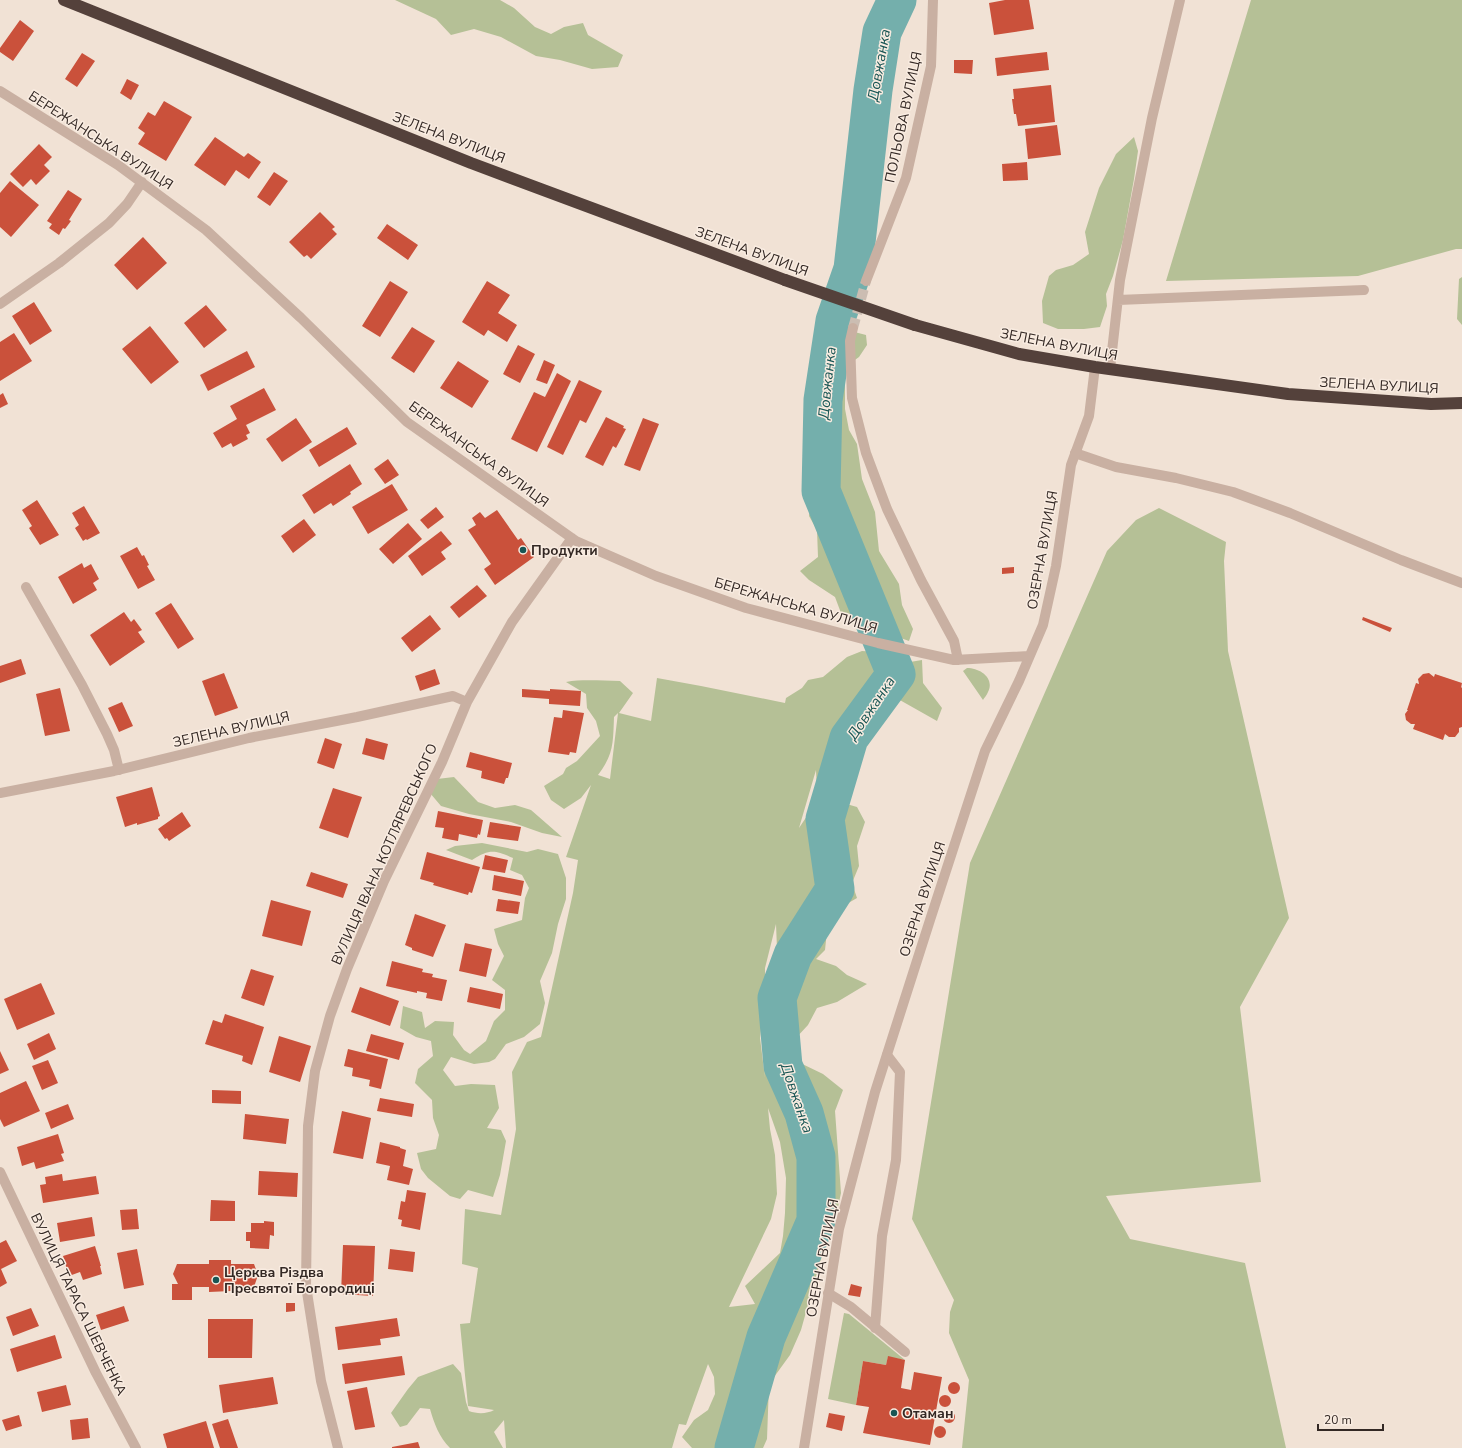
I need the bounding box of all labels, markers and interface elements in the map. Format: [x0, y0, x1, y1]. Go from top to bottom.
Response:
water label: Довжанка [863, 27, 895, 104]
street label: ПОЛЬОВА ВУЛИЦЯ [880, 50, 927, 185]
street label: БЕРЕЖАНСЬКА ВУЛИЦЯ [25, 86, 177, 194]
street label: ЗЕЛЕНА ВУЛИЦЯ [390, 107, 508, 168]
street label: ЗЕЛЕНА ВУЛИЦЯ [692, 222, 811, 281]
street label: ЗЕЛЕНА ВУЛИЦЯ [999, 324, 1119, 365]
water label: Довжанка [813, 346, 841, 421]
street label: ЗЕЛЕНА ВУЛИЦЯ [1319, 373, 1439, 398]
street label: БЕРЕЖАНСЬКА ВУЛИЦЯ [405, 397, 553, 512]
street label: ОЗЕРНА ВУЛИЦЯ [1023, 489, 1062, 611]
place label: Продукти [531, 541, 598, 560]
marker: Продукти [518, 545, 528, 555]
street label: БЕРЕЖАНСЬКА ВУЛИЦЯ [712, 573, 880, 638]
water label: Довжанка [842, 672, 900, 745]
street label: ЗЕЛЕНА ВУЛИЦЯ [171, 707, 291, 752]
street label: ВУЛИЦЯ ІВАНА КОТЛЯРЕВСЬКОГО [327, 741, 442, 968]
street label: ОЗЕРНА ВУЛИЦЯ [895, 839, 950, 959]
water label: Довжанка [775, 1059, 818, 1136]
street label: ОЗЕРНА ВУЛИЦЯ [802, 1197, 843, 1319]
street label: ВУЛИЦЯ ТАРАСА ШЕВЧЕНКА [26, 1210, 131, 1399]
place label: Церква Різдва Пресвятої Богородиці [224, 1263, 375, 1298]
marker: Церква Різдва Пресвятої Богородиці [211, 1275, 221, 1285]
place label: Отаман [902, 1404, 953, 1423]
scale bar [1318, 1406, 1383, 1432]
marker: Отаман [889, 1408, 899, 1418]
text: 20 m [1324, 1412, 1352, 1428]

